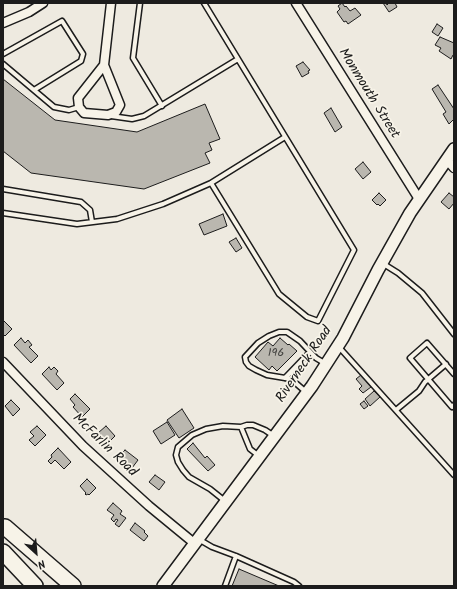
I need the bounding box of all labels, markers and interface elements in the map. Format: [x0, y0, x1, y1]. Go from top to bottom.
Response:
street label: Monmouth Street [334, 46, 402, 142]
street label: Riverneck Road [273, 324, 337, 406]
house number: 196 [268, 347, 284, 361]
street label: McFarlin Road [68, 411, 140, 481]
north arrow [16, 533, 56, 573]
text: N [34, 554, 48, 573]

